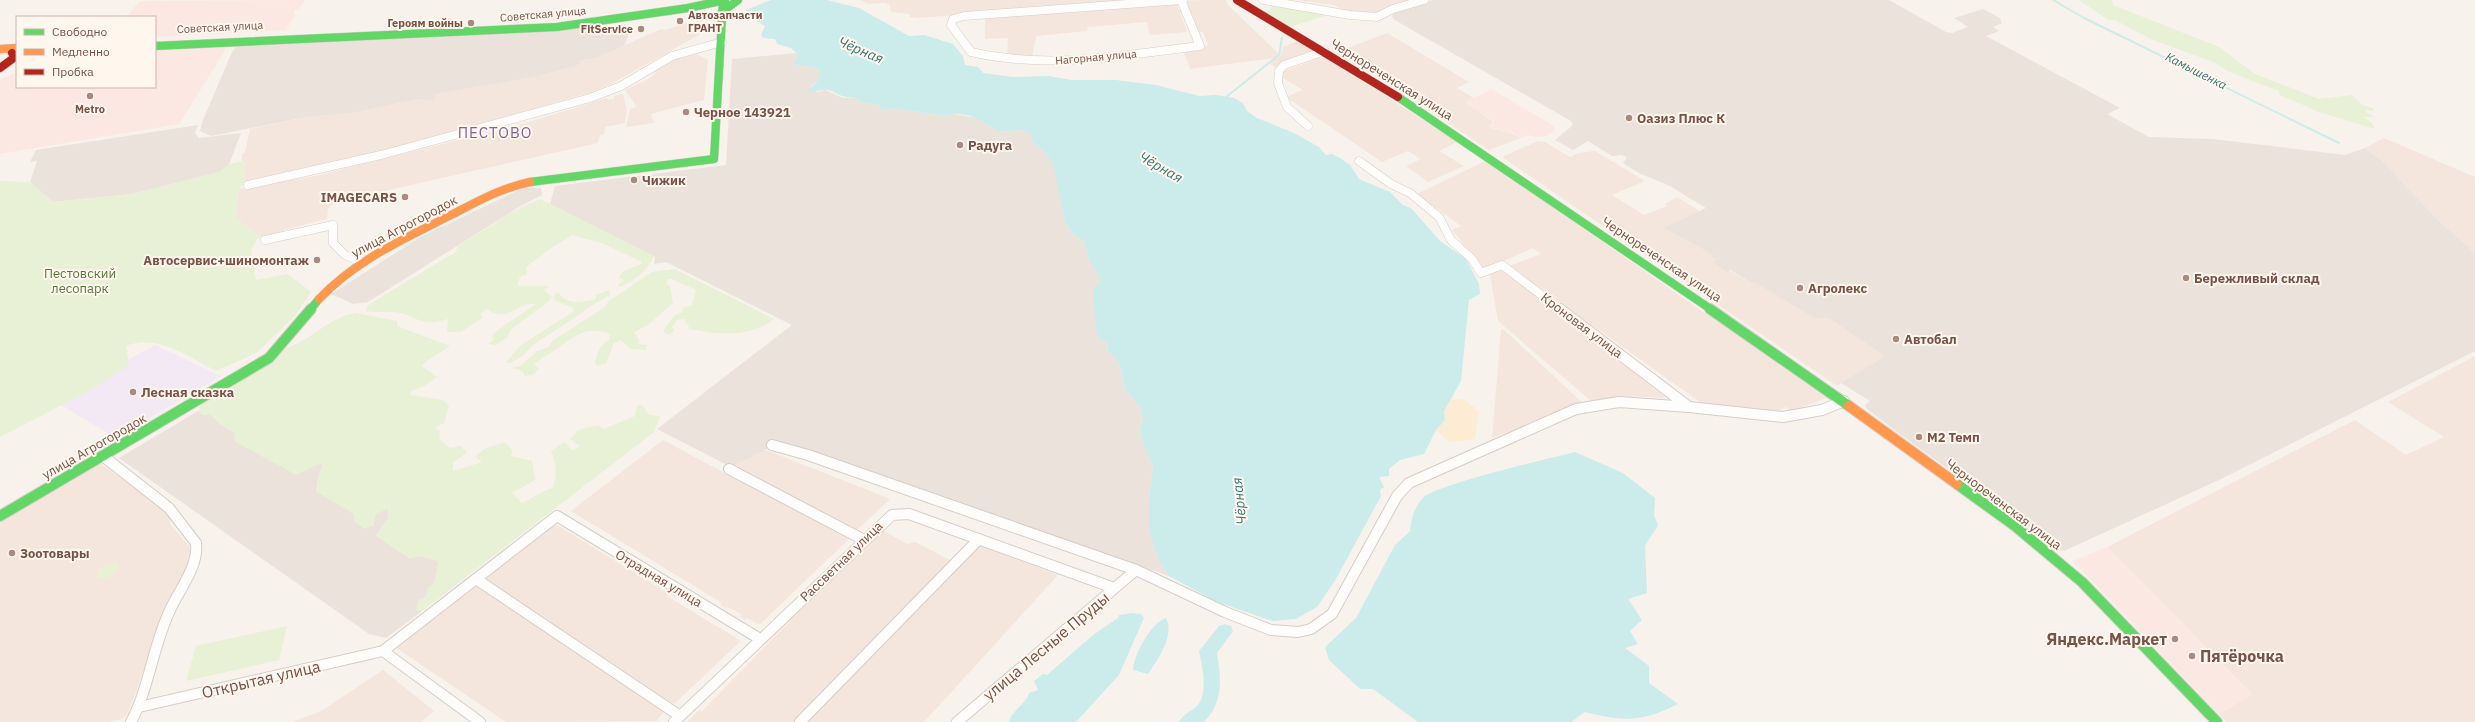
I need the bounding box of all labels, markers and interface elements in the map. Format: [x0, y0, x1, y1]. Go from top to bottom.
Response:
street label: Советская улица [499, 3, 587, 25]
place label: Автозапчасти ГРАНТ [688, 8, 763, 35]
legend [16, 16, 156, 88]
place label: Героям войны [388, 16, 463, 30]
marker: Автозапчасти ГРАНТ [675, 16, 685, 26]
street label: Советская улица [177, 18, 264, 36]
marker: Героям войны [466, 18, 476, 28]
place label: FitService [581, 22, 633, 36]
text: Свободно [52, 24, 108, 39]
marker: FitService [636, 24, 646, 34]
water label: Чёрная [836, 32, 886, 68]
street label: Чернореченская улица [1327, 35, 1456, 124]
text: Медленно [52, 44, 110, 59]
street label: Нагорная улица [1055, 46, 1138, 68]
water label: Камышенка [2163, 49, 2229, 92]
text: Пробка [52, 64, 94, 79]
marker: Metro [85, 91, 95, 101]
place label: Metro [75, 102, 105, 116]
place label: Черное 143921 [694, 104, 791, 121]
marker: Черное 143921 [681, 107, 691, 117]
place label: Оазиз Плюс К [1637, 110, 1725, 127]
marker: Оазиз Плюс К [1624, 113, 1634, 123]
district label: ПЕСТОВО [458, 123, 532, 142]
place label: Радуга [968, 137, 1012, 154]
marker: Радуга [955, 140, 965, 150]
water label: Чёрная [1136, 147, 1186, 187]
place label: Чижик [642, 172, 686, 189]
marker: Чижик [629, 175, 639, 185]
place label: IMAGECARS [321, 189, 397, 206]
street label: улица Агрогородок [348, 191, 460, 262]
marker: IMAGECARS [400, 192, 410, 202]
street label: Чернореченская улица [1599, 213, 1725, 306]
place label: Автосервис+шиномонтаж [143, 252, 309, 269]
marker: Автосервис+шиномонтаж [312, 255, 322, 265]
park label: Пестовский лесопарк [44, 265, 116, 297]
place label: Бережливый склад [2194, 270, 2320, 287]
marker: Бережливый склад [2181, 273, 2191, 283]
place label: Агролекс [1808, 280, 1868, 297]
marker: Агролекс [1795, 283, 1805, 293]
street label: Кроновая улица [1537, 289, 1626, 362]
place label: Автобал [1904, 331, 1957, 348]
marker: Автобал [1891, 334, 1901, 344]
place label: Лесная сказка [141, 384, 234, 401]
marker: Лесная сказка [128, 387, 138, 397]
street label: улица Агрогородок [39, 410, 149, 483]
place label: М2 Темп [1927, 429, 1980, 446]
marker: М2 Темп [1914, 432, 1924, 442]
street label: Чернореченская улица [1942, 455, 2065, 554]
water label: Чёрная [1228, 477, 1250, 525]
street label: Рассветная улица [796, 517, 886, 605]
place label: Зоотовары [20, 545, 89, 562]
street label: Отрадная улица [612, 546, 705, 611]
marker: Зоотовары [7, 548, 17, 558]
street label: улица Лесные Пруды [979, 587, 1113, 705]
place label: Яндекс.Маркет [2046, 629, 2167, 649]
marker: Яндекс.Маркет [2170, 634, 2180, 644]
place label: Пятёрочка [2200, 646, 2284, 666]
marker: Пятёрочка [2187, 651, 2197, 661]
street label: Открытая улица [200, 656, 323, 702]

